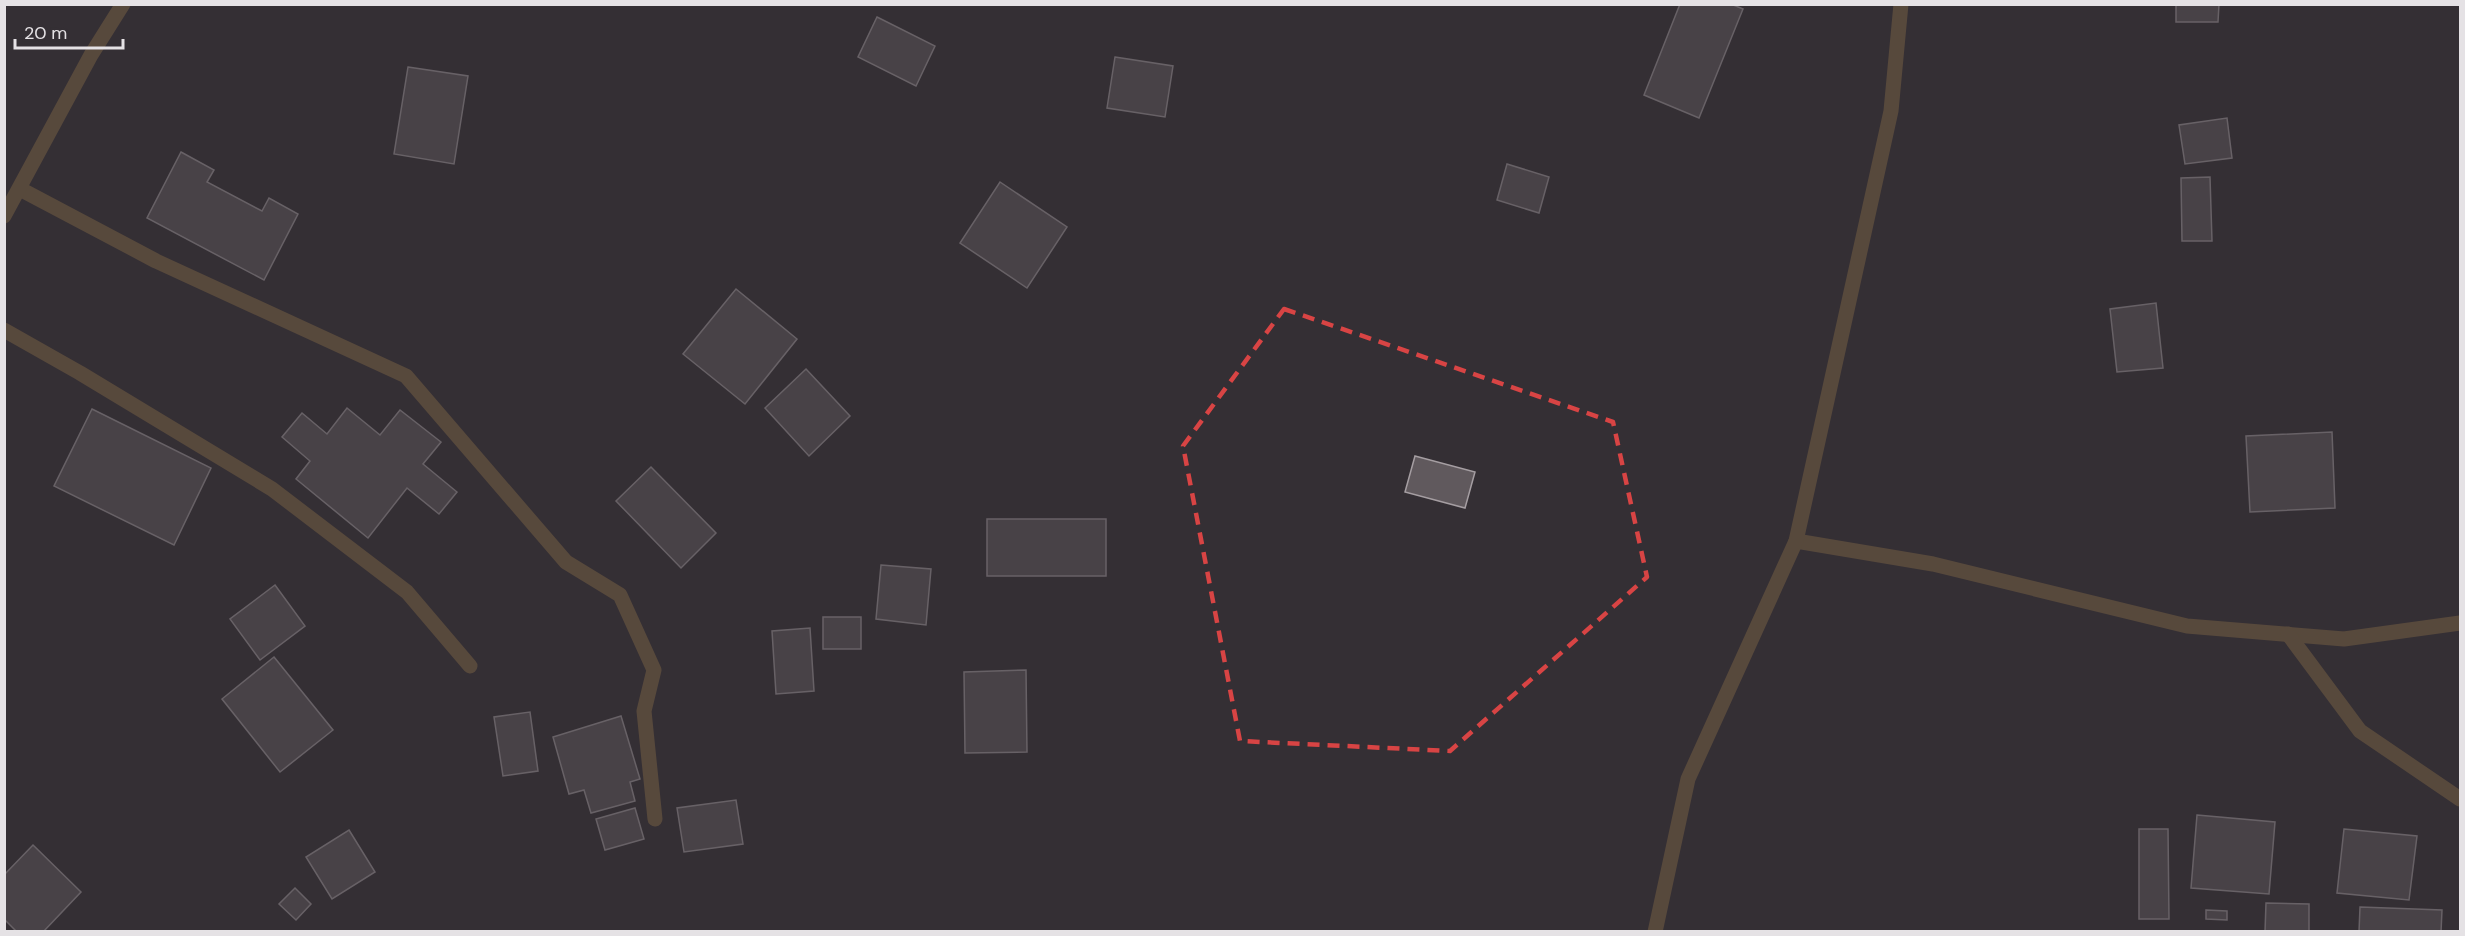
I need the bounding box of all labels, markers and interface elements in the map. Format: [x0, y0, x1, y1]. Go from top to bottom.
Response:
scale bar [15, 12, 123, 50]
text: 20 m [24, 21, 67, 45]

